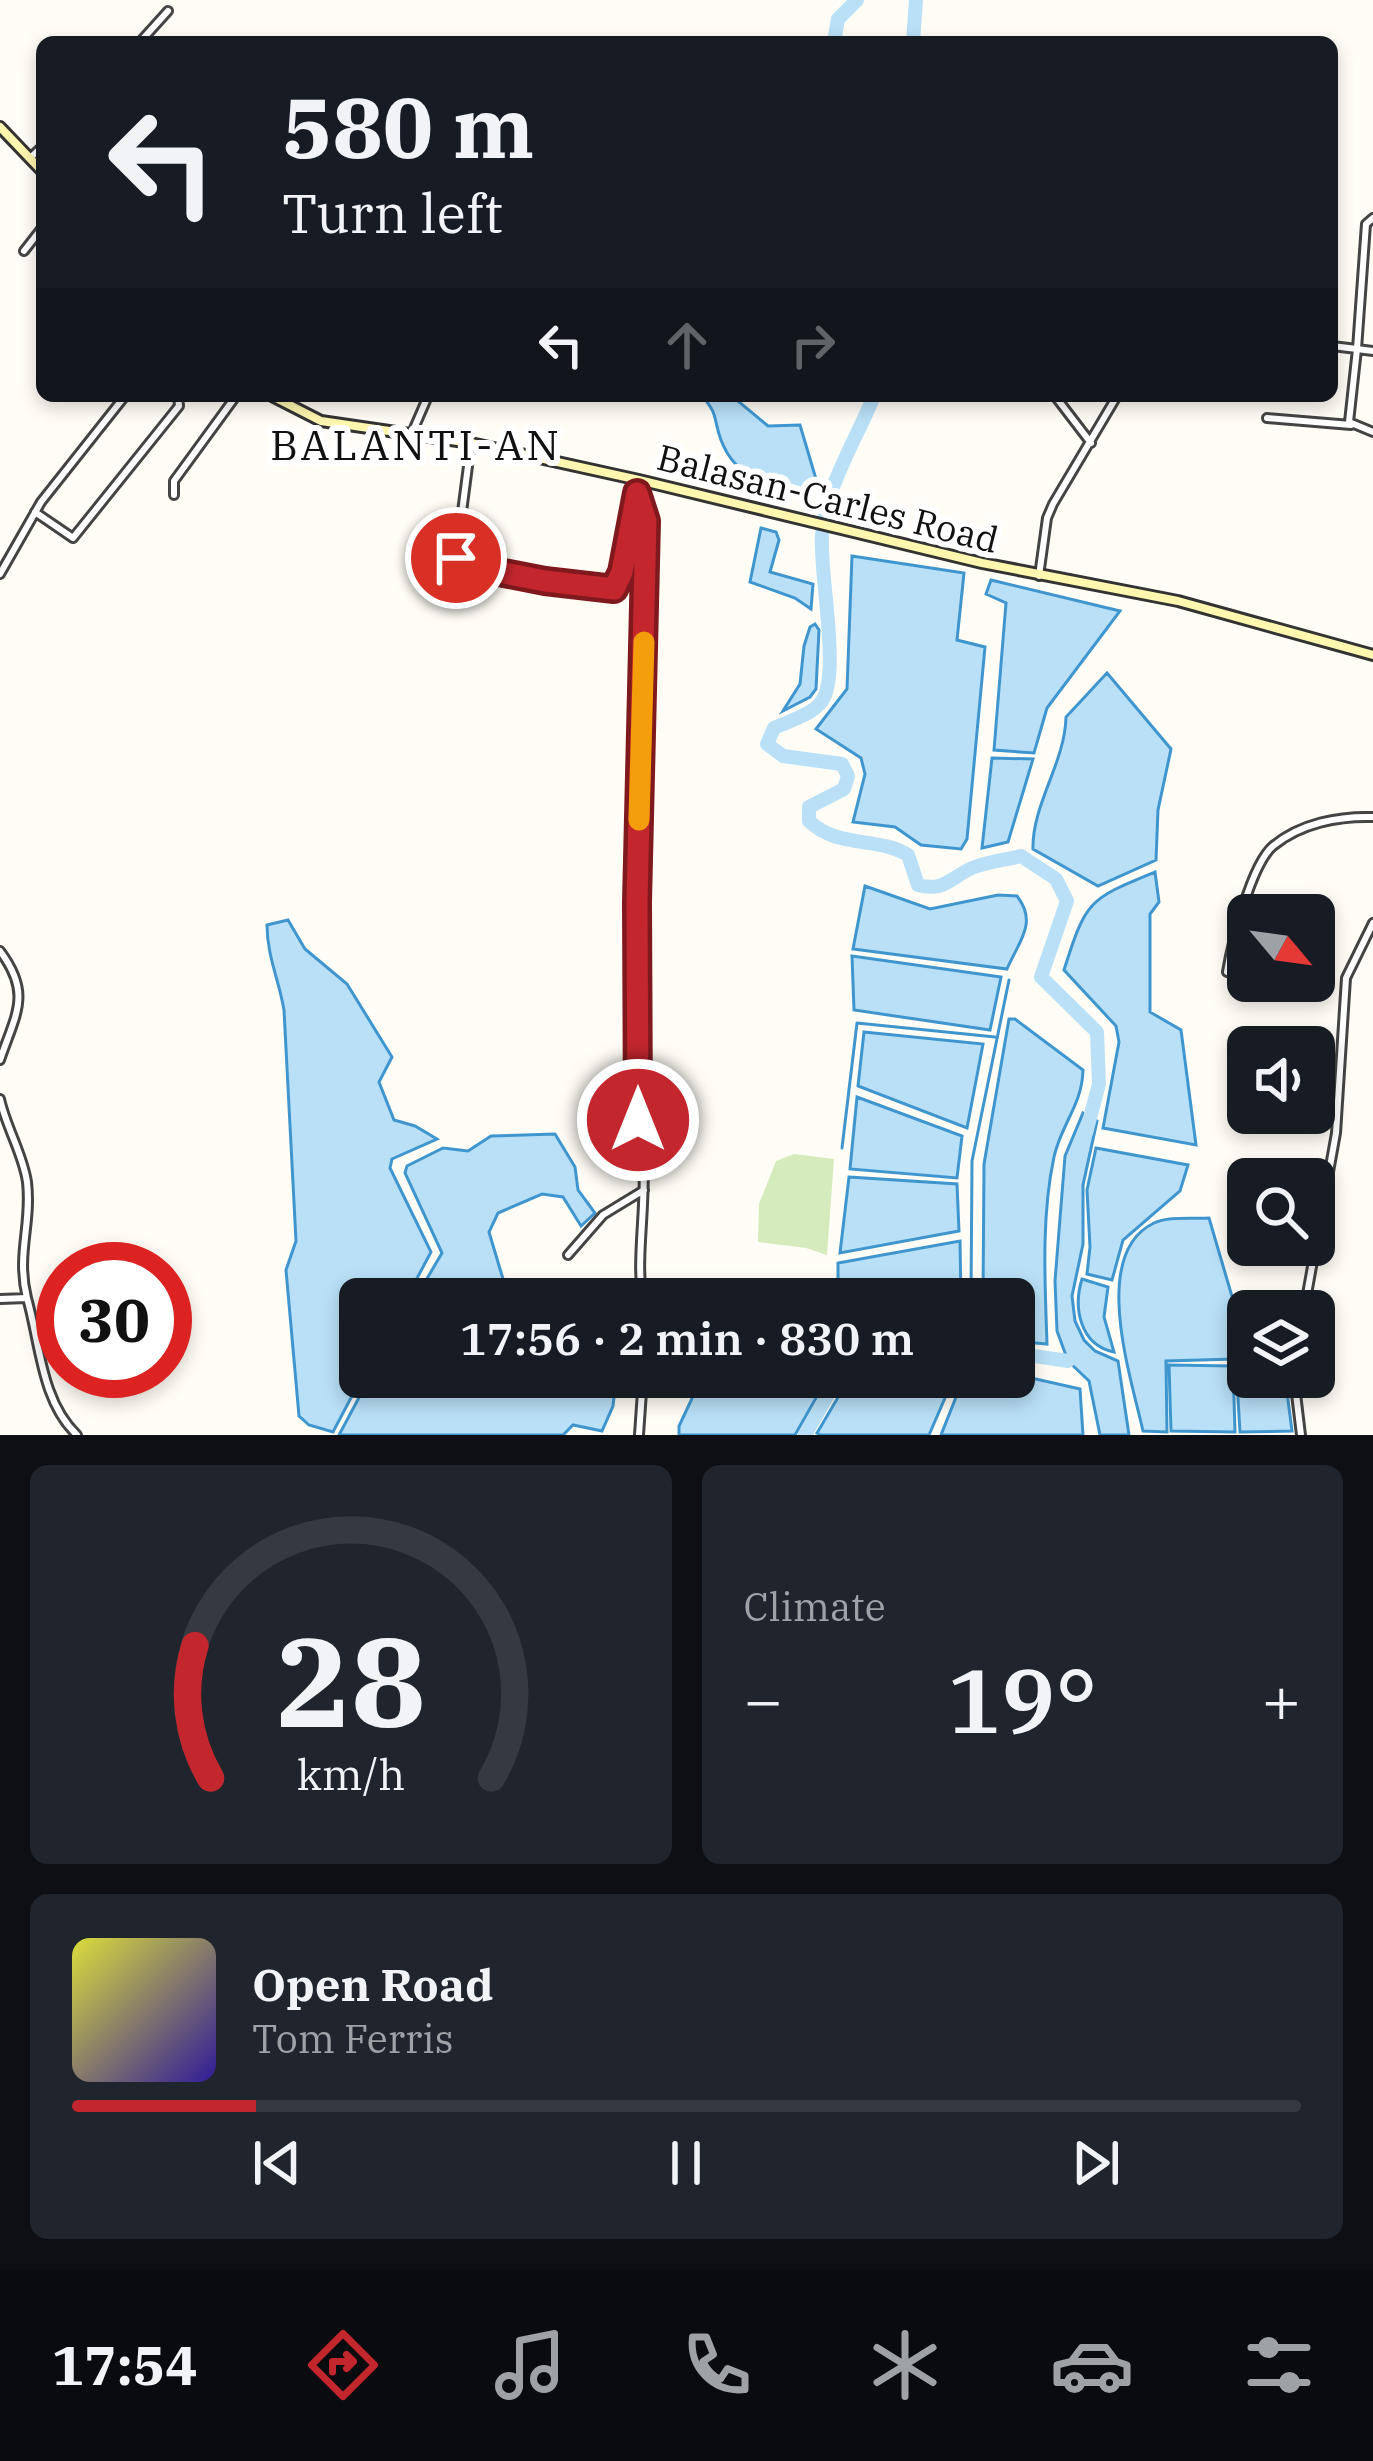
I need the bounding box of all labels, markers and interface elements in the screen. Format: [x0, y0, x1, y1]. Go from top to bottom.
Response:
text: 580 m [282, 72, 534, 181]
icon: left [84, 84, 240, 240]
text: Turn left [282, 178, 503, 248]
icon: left [528, 312, 594, 378]
icon: ahead [654, 312, 720, 378]
icon: right [780, 312, 846, 378]
district label: BALANTI-AN [270, 417, 562, 472]
street label: Balasan-Carles Road [653, 433, 1003, 563]
pin [405, 507, 507, 609]
icon: arrive [423, 525, 489, 591]
north arrow [1227, 894, 1335, 1002]
map controls [1227, 894, 1335, 1398]
button: sound [1227, 1026, 1335, 1134]
position arrow [575, 1057, 701, 1183]
button: search [1227, 1158, 1335, 1266]
speed limit sign: 30 [36, 1242, 192, 1398]
button: layers [1227, 1290, 1335, 1398]
text: 17:56 · 2 min · 830 m [460, 1309, 914, 1367]
text: Climate [744, 1581, 886, 1632]
text: 28 [276, 1599, 426, 1761]
text: 19° [947, 1641, 1097, 1758]
text: − [744, 1656, 783, 1742]
text: + [1261, 1656, 1301, 1742]
text: km/h [297, 1745, 405, 1801]
text: Open Road [252, 1955, 493, 2013]
text: Tom Ferris [252, 2013, 454, 2064]
icon: previous [244, 2130, 310, 2196]
icon: pause [653, 2130, 719, 2196]
icon: next [1063, 2130, 1129, 2196]
icon: directions [301, 2323, 385, 2407]
icon: music [488, 2323, 572, 2407]
icon: phone [675, 2323, 759, 2407]
icon: climate [863, 2323, 947, 2407]
icon: car [1050, 2323, 1134, 2407]
icon: filters [1237, 2323, 1321, 2407]
text: 17:54 [52, 2330, 198, 2400]

